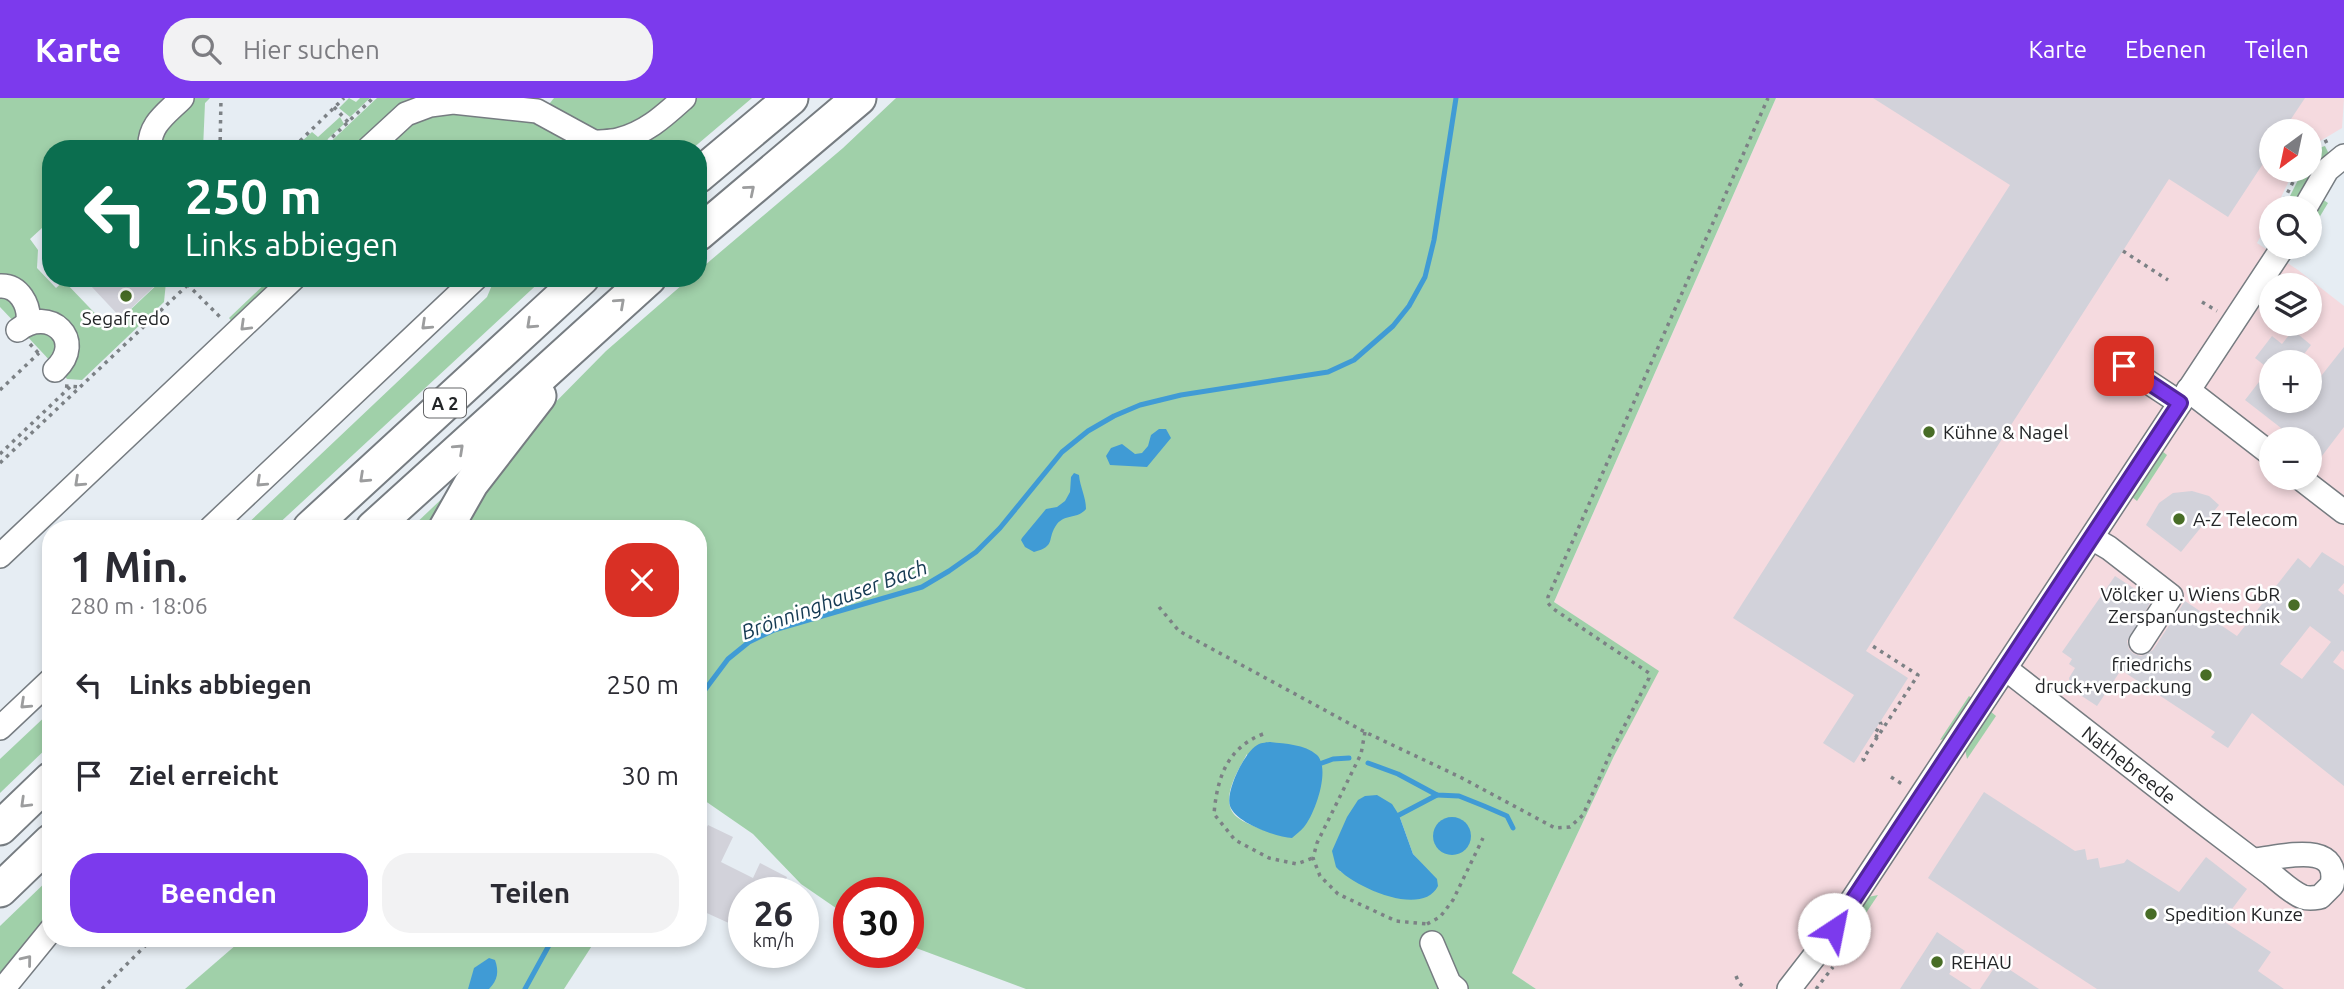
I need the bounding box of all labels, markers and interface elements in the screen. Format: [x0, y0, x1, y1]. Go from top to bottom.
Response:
search box [163, 18, 653, 81]
icon: search [187, 30, 225, 68]
text: Karte [35, 31, 121, 68]
text: Hier suchen [243, 35, 380, 64]
text: Karte [2028, 36, 2087, 63]
text: Ebenen [2125, 36, 2206, 63]
text: Teilen [2244, 36, 2309, 63]
north arrow [2259, 119, 2322, 182]
map controls [2259, 119, 2322, 490]
icon: left [70, 168, 161, 259]
text: 250 m [185, 168, 322, 223]
one-way arrow [742, 186, 755, 198]
button: search [2259, 196, 2322, 259]
text: Links abbiegen [185, 226, 398, 262]
button: layers [2259, 273, 2322, 336]
marker: Segafredo [118, 288, 134, 304]
one-way arrow [612, 299, 625, 311]
place label: Segafredo [82, 307, 170, 329]
one-way arrow [526, 316, 539, 328]
one-way arrow [240, 317, 253, 330]
one-way arrow [421, 317, 434, 330]
pin [2094, 336, 2154, 396]
icon: arrive [2105, 347, 2143, 385]
button: + [2259, 350, 2322, 413]
road number: A 2 [424, 388, 466, 418]
place label: Kühne & Nagel [1943, 421, 2068, 443]
marker: Kühne & Nagel [1921, 424, 1937, 440]
button: − [2259, 427, 2322, 490]
one-way arrow [451, 444, 464, 457]
one-way arrow [359, 470, 372, 482]
one-way arrow [74, 473, 87, 486]
one-way arrow [256, 473, 269, 486]
place label: A-Z Telecom [2193, 508, 2298, 530]
marker: A-Z Telecom [2171, 511, 2187, 527]
text: 1 Min. [70, 543, 188, 590]
button: close [605, 543, 679, 617]
water label: Brönninghauser Bach [738, 554, 930, 644]
place label: Völcker u. Wiens GbR Zerspanungstechnik [2100, 583, 2280, 627]
text: 280 m · 18:06 [70, 593, 208, 618]
marker: Völcker u. Wiens GbR Zerspanungstechnik [2286, 597, 2302, 613]
place label: friedrichs druck+verpackung [2035, 653, 2192, 697]
icon: left [70, 666, 108, 704]
marker: friedrichs druck+verpackung [2198, 667, 2214, 683]
text: Links abbiegen [129, 670, 312, 699]
text: 250 m [607, 670, 679, 699]
one-way arrow [20, 696, 33, 709]
street label: Nathebreede [2078, 721, 2180, 808]
icon: arrive [70, 757, 108, 795]
text: Ziel erreicht [129, 761, 279, 790]
text: 30 m [621, 761, 679, 790]
one-way arrow [21, 795, 34, 808]
button: Beenden [70, 853, 368, 933]
button: Teilen [382, 853, 679, 933]
speed limit sign: 30 [833, 877, 924, 968]
position arrow [1797, 892, 1871, 966]
text: 26 [754, 893, 793, 933]
place label: Spedition Kunze [2165, 903, 2303, 925]
marker: Spedition Kunze [2143, 906, 2159, 922]
text: km/h [753, 930, 794, 950]
place label: REHAU [1951, 951, 2012, 973]
marker: REHAU [1929, 954, 1945, 970]
one-way arrow [19, 955, 31, 968]

